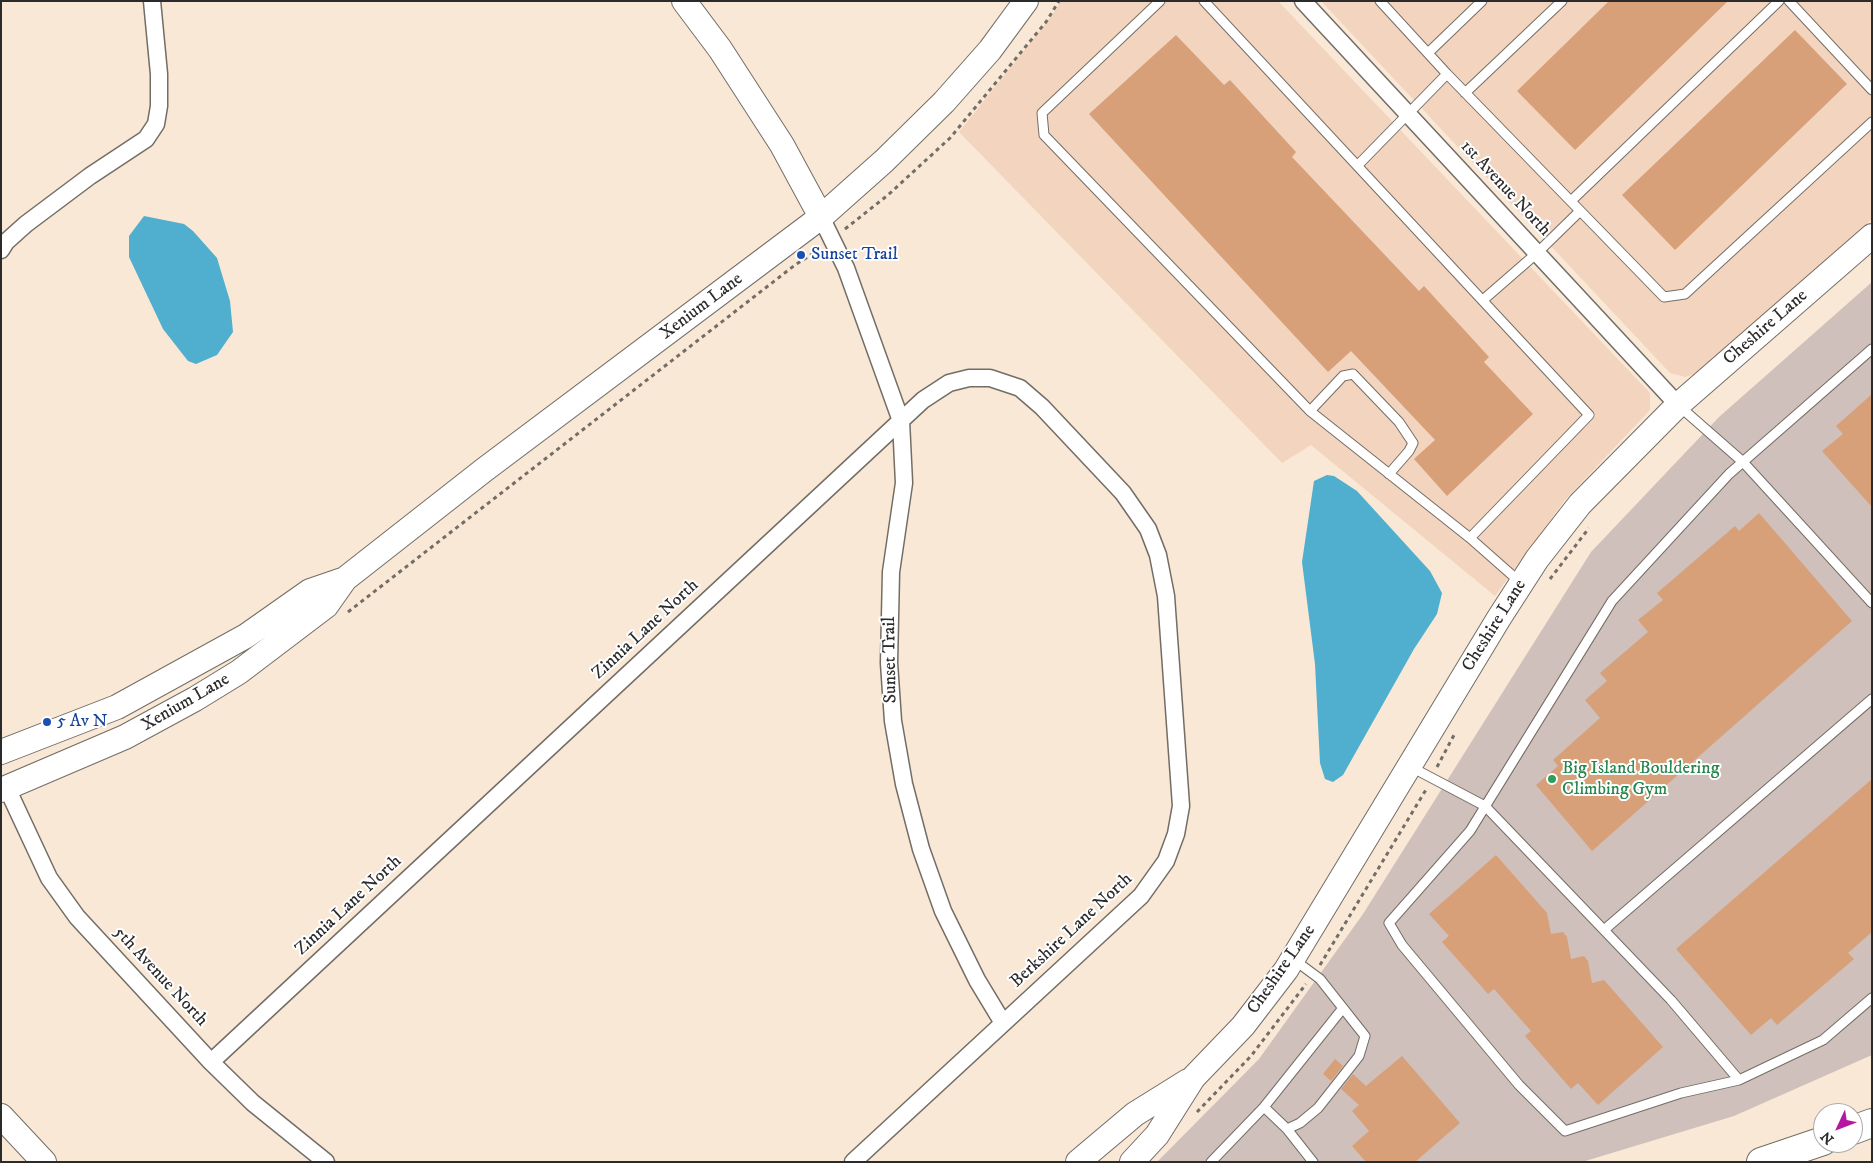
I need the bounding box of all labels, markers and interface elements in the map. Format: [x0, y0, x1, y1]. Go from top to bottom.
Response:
street label: 1st Avenue North [1455, 137, 1555, 241]
place label: Sunset Trail [811, 244, 898, 266]
marker: Sunset Trail [795, 249, 807, 261]
street label: Xenium Lane [656, 269, 748, 345]
street label: Cheshire Lane [1720, 286, 1812, 370]
street label: Zinnia Lane North [588, 575, 704, 685]
street label: Cheshire Lane [1458, 576, 1532, 676]
street label: Sunset Trail [879, 616, 903, 704]
street label: Xenium Lane [138, 669, 234, 737]
place label: 5 Av N [57, 711, 107, 733]
marker: 5 Av N [41, 716, 53, 728]
place label: Big Island Bouldering Climbing Gym [1562, 758, 1719, 801]
marker: Big Island Bouldering Climbing Gym [1546, 773, 1558, 785]
street label: Zinnia Lane North [291, 851, 407, 961]
street label: Berkshire Lane North [1007, 869, 1137, 993]
street label: Cheshire Lane [1243, 921, 1321, 1019]
street label: 5th Avenue North [108, 923, 212, 1031]
north arrow [1813, 1103, 1863, 1153]
text: N [1817, 1127, 1838, 1148]

